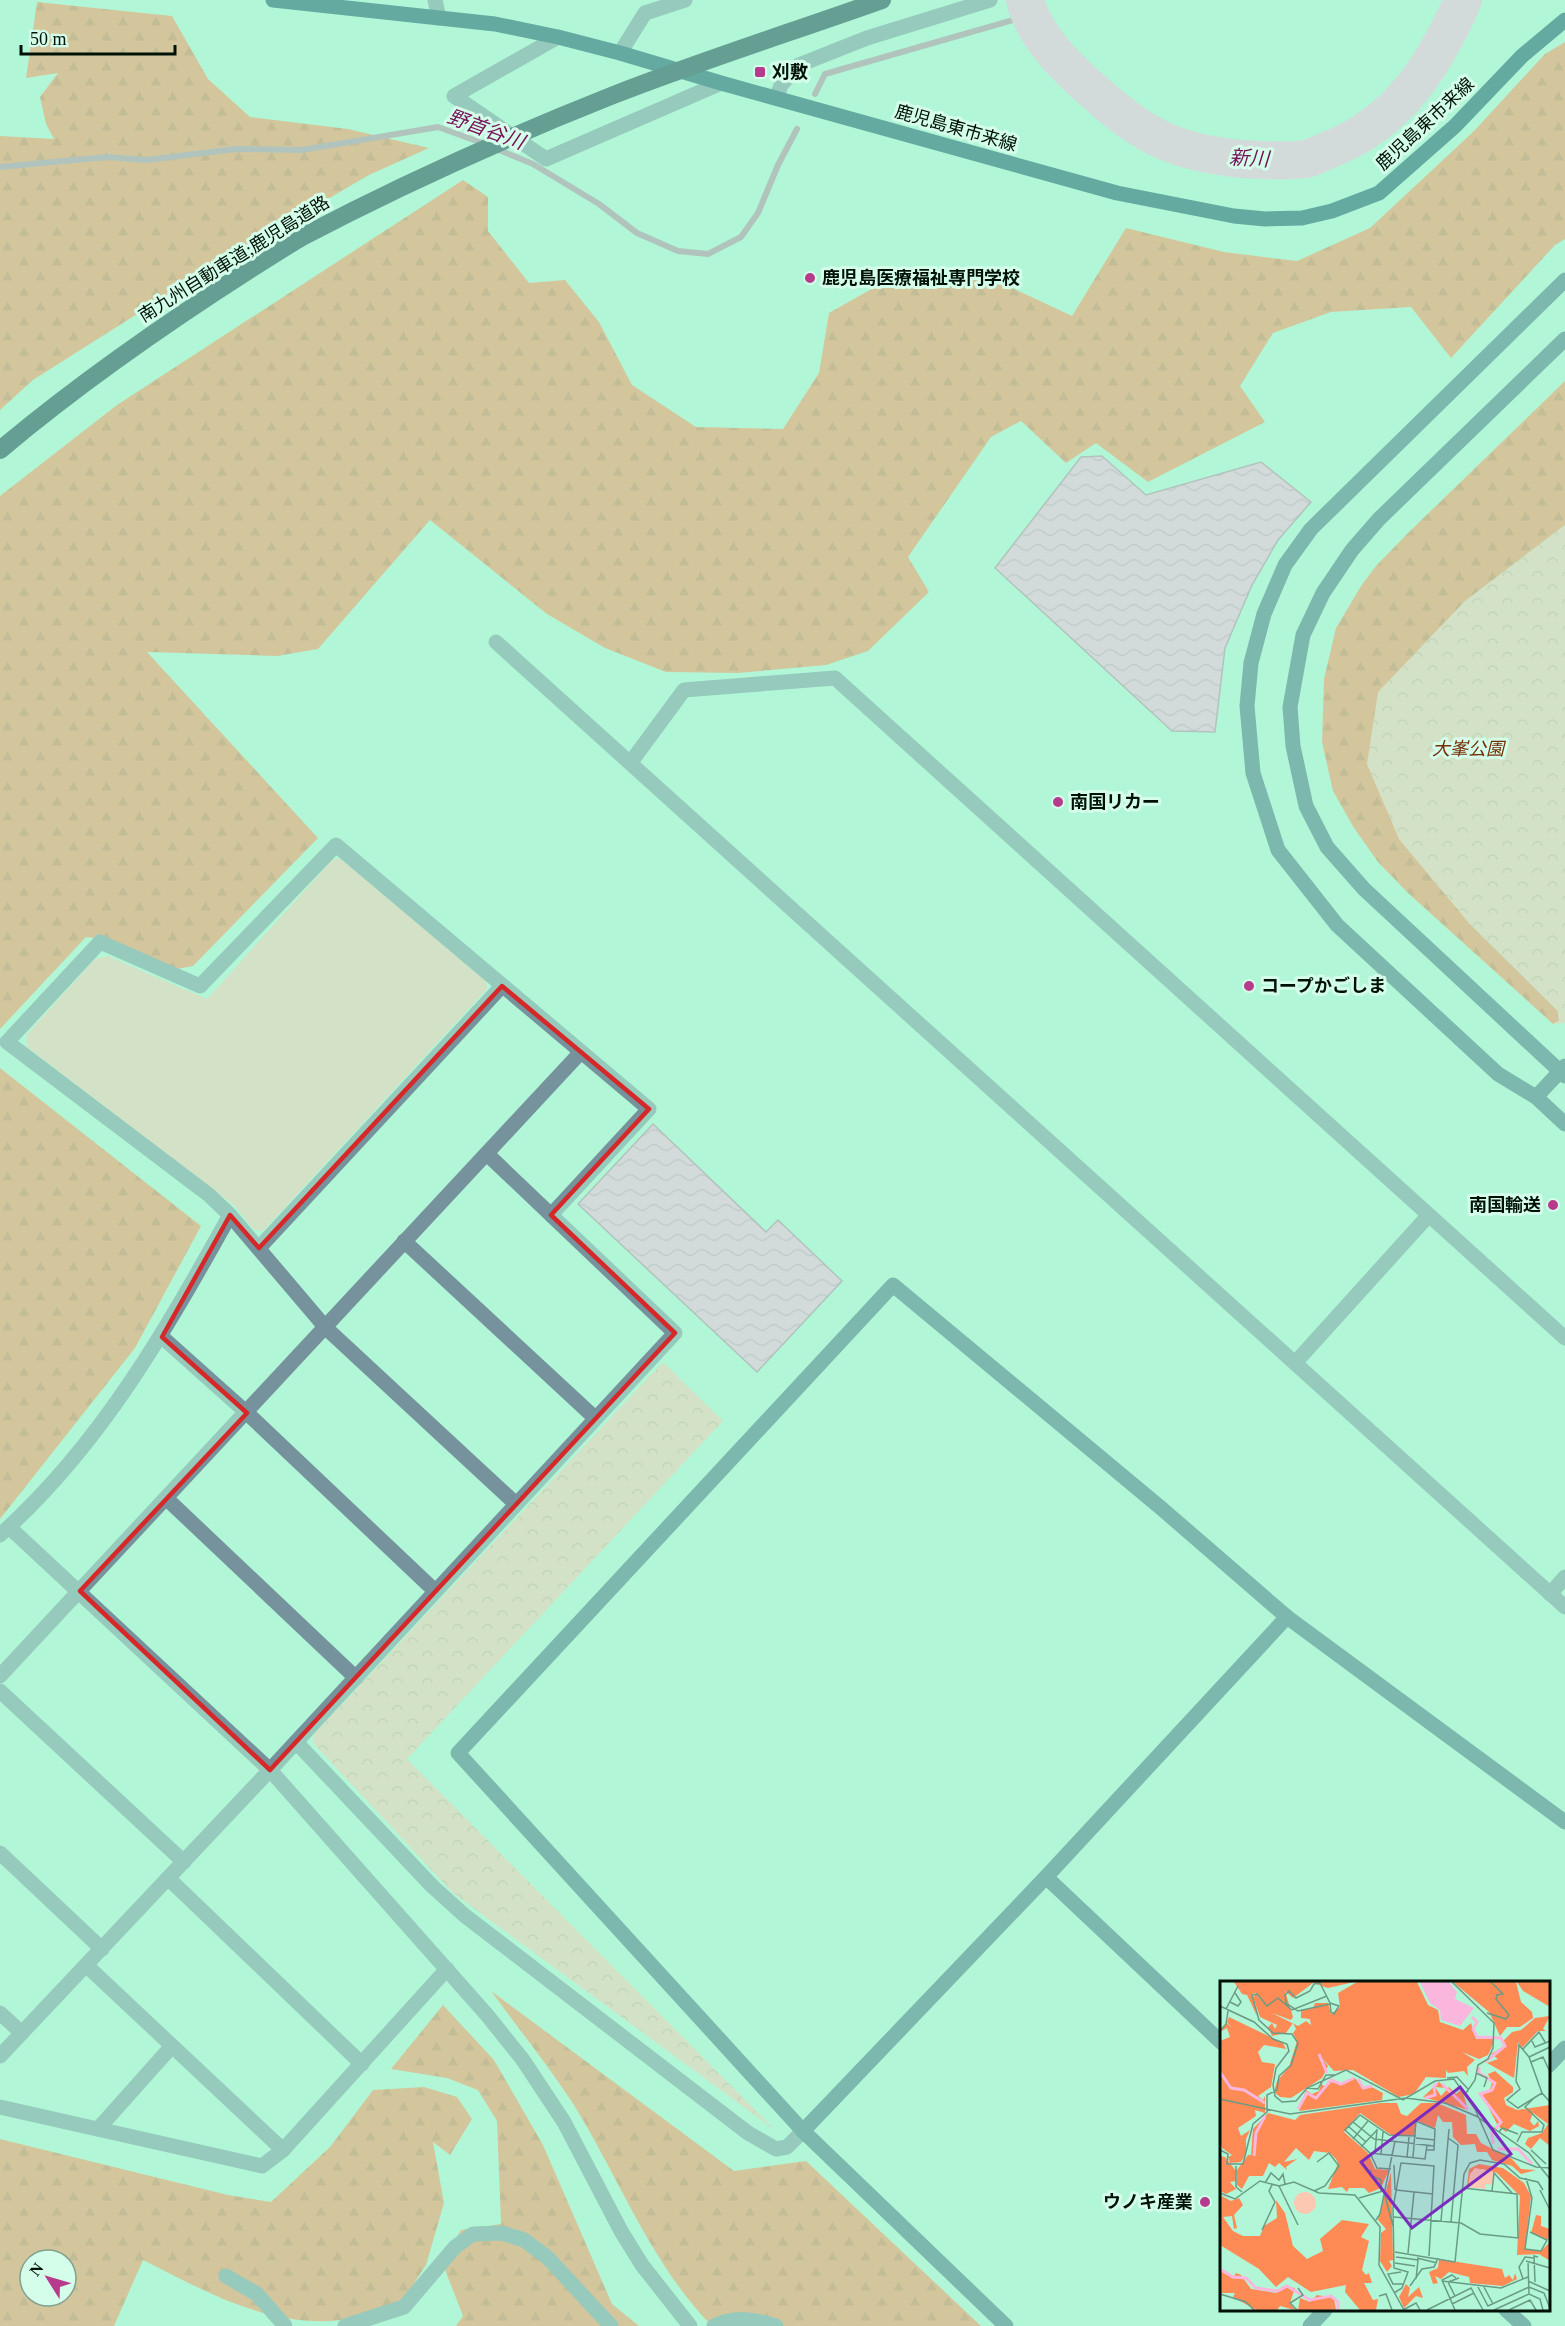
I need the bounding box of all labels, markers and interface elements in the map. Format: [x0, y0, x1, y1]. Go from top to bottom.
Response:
scale bar [21, 18, 176, 56]
text: 50 m [30, 29, 67, 49]
place label: 刈敷 [772, 62, 808, 82]
marker: 刈敷 [753, 65, 767, 79]
street label: 鹿児島東市来線 [1372, 74, 1478, 174]
street label: 鹿児島東市来線 [893, 101, 1019, 155]
water label: 野首谷川 [445, 105, 529, 154]
water label: 新川 [1228, 146, 1272, 170]
street label: 南九州自動車道;鹿児島道路 [135, 192, 333, 326]
place label: 鹿児島医療福祉専門学校 [822, 268, 1020, 288]
marker: 鹿児島医療福祉専門学校 [803, 271, 817, 285]
park label: 大峯公園 [1432, 739, 1507, 759]
place label: 南国リカー [1070, 792, 1160, 812]
marker: 南国リカー [1051, 795, 1065, 809]
place label: コープかごしま [1261, 976, 1386, 996]
marker: コープかごしま [1242, 979, 1256, 993]
place label: 南国輸送 [1469, 1195, 1541, 1215]
marker: 南国輸送 [1546, 1198, 1560, 1212]
inset map [1220, 1981, 1550, 2311]
place label: ウノキ産業 [1103, 2192, 1193, 2212]
marker: ウノキ産業 [1198, 2195, 1212, 2209]
north arrow [18, 2248, 78, 2308]
text: N [26, 2259, 47, 2279]

